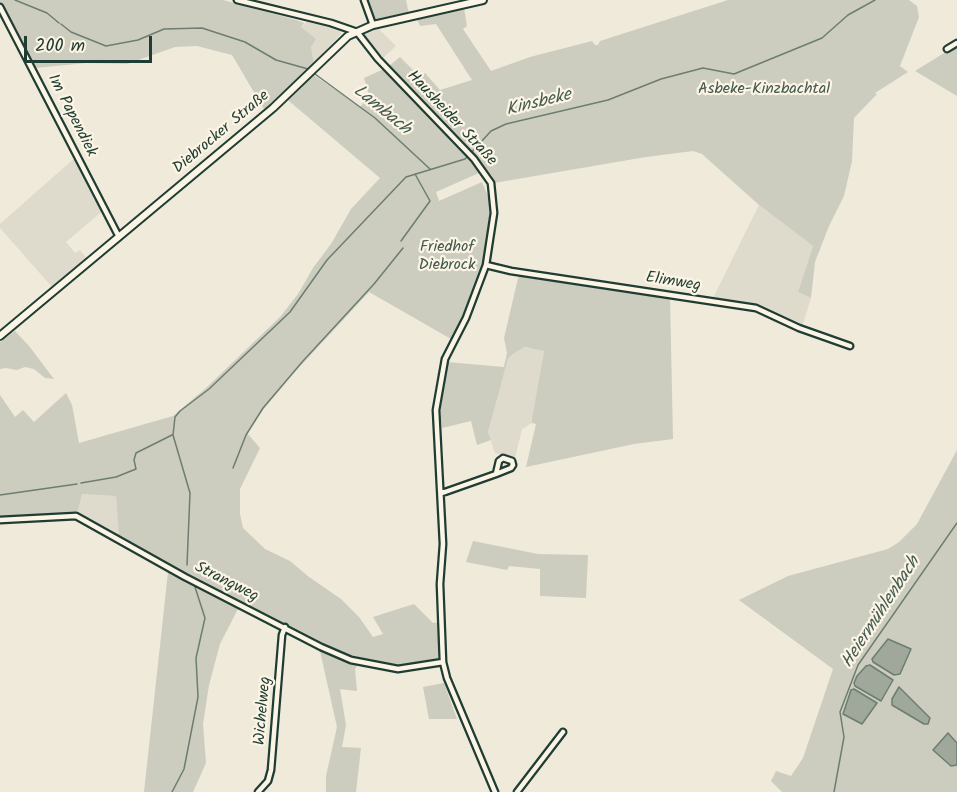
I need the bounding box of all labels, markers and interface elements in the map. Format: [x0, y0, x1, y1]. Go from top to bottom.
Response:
scale bar [27, 24, 154, 62]
text: 200 m [35, 32, 85, 61]
street label: Hausheider Straße [402, 67, 500, 171]
street label: Im Papendiek [42, 71, 100, 161]
park label: Asbeke-Kinzbachtal [698, 80, 830, 100]
water label: Lambach [348, 81, 414, 141]
water label: Kinsbeke [504, 86, 574, 122]
street label: Diebrocker Straße [170, 87, 274, 179]
park label: Friedhof Diebrock [419, 238, 475, 276]
street label: Elimweg [644, 269, 702, 297]
water label: Heiermühlenbach [838, 553, 926, 673]
street label: Strangweg [191, 559, 261, 607]
street label: Wichelweg [251, 676, 277, 746]

